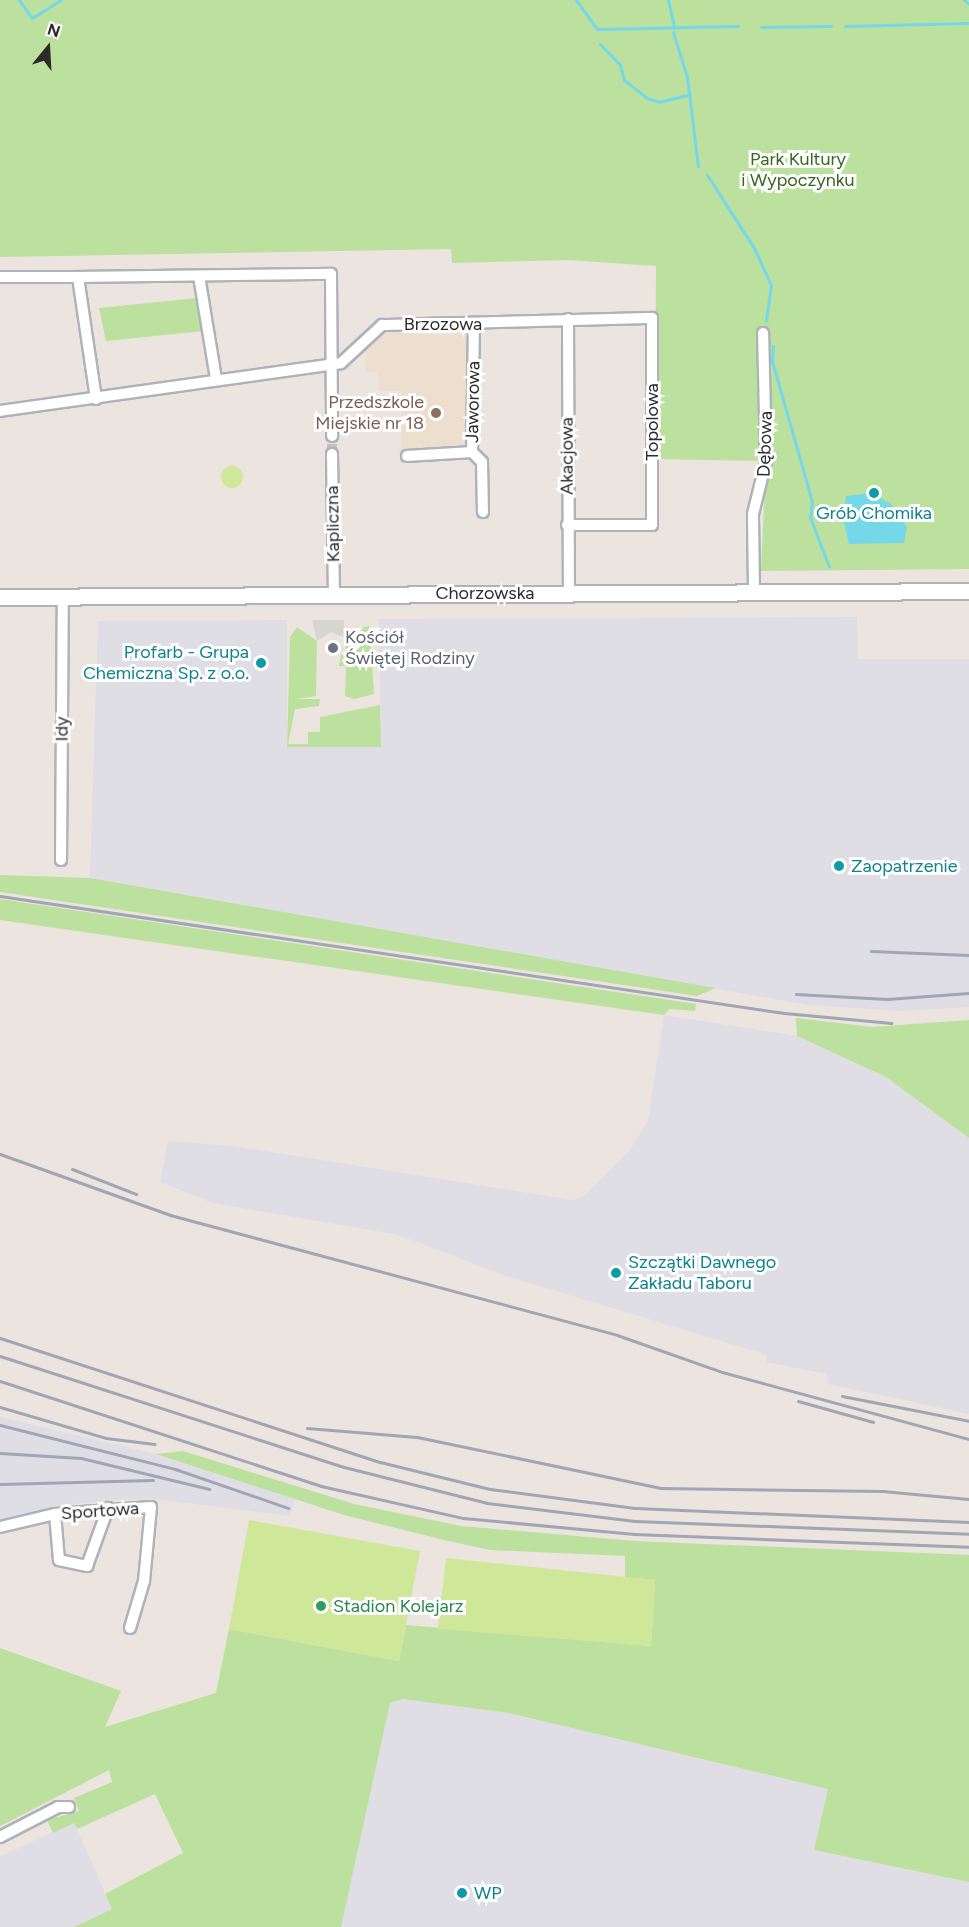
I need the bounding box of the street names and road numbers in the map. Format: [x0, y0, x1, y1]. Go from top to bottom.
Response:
street label: Brzozowa [404, 313, 482, 335]
street label: Jaworowa [461, 361, 485, 443]
street label: Topolowa [641, 383, 663, 461]
street label: Dębowa [753, 411, 777, 477]
street label: Akacjowa [556, 417, 578, 495]
street label: Kapliczna [322, 486, 344, 562]
street label: Chorzowska [436, 582, 534, 604]
street label: Idy [51, 717, 73, 741]
street label: Sportowa [60, 1497, 140, 1525]

